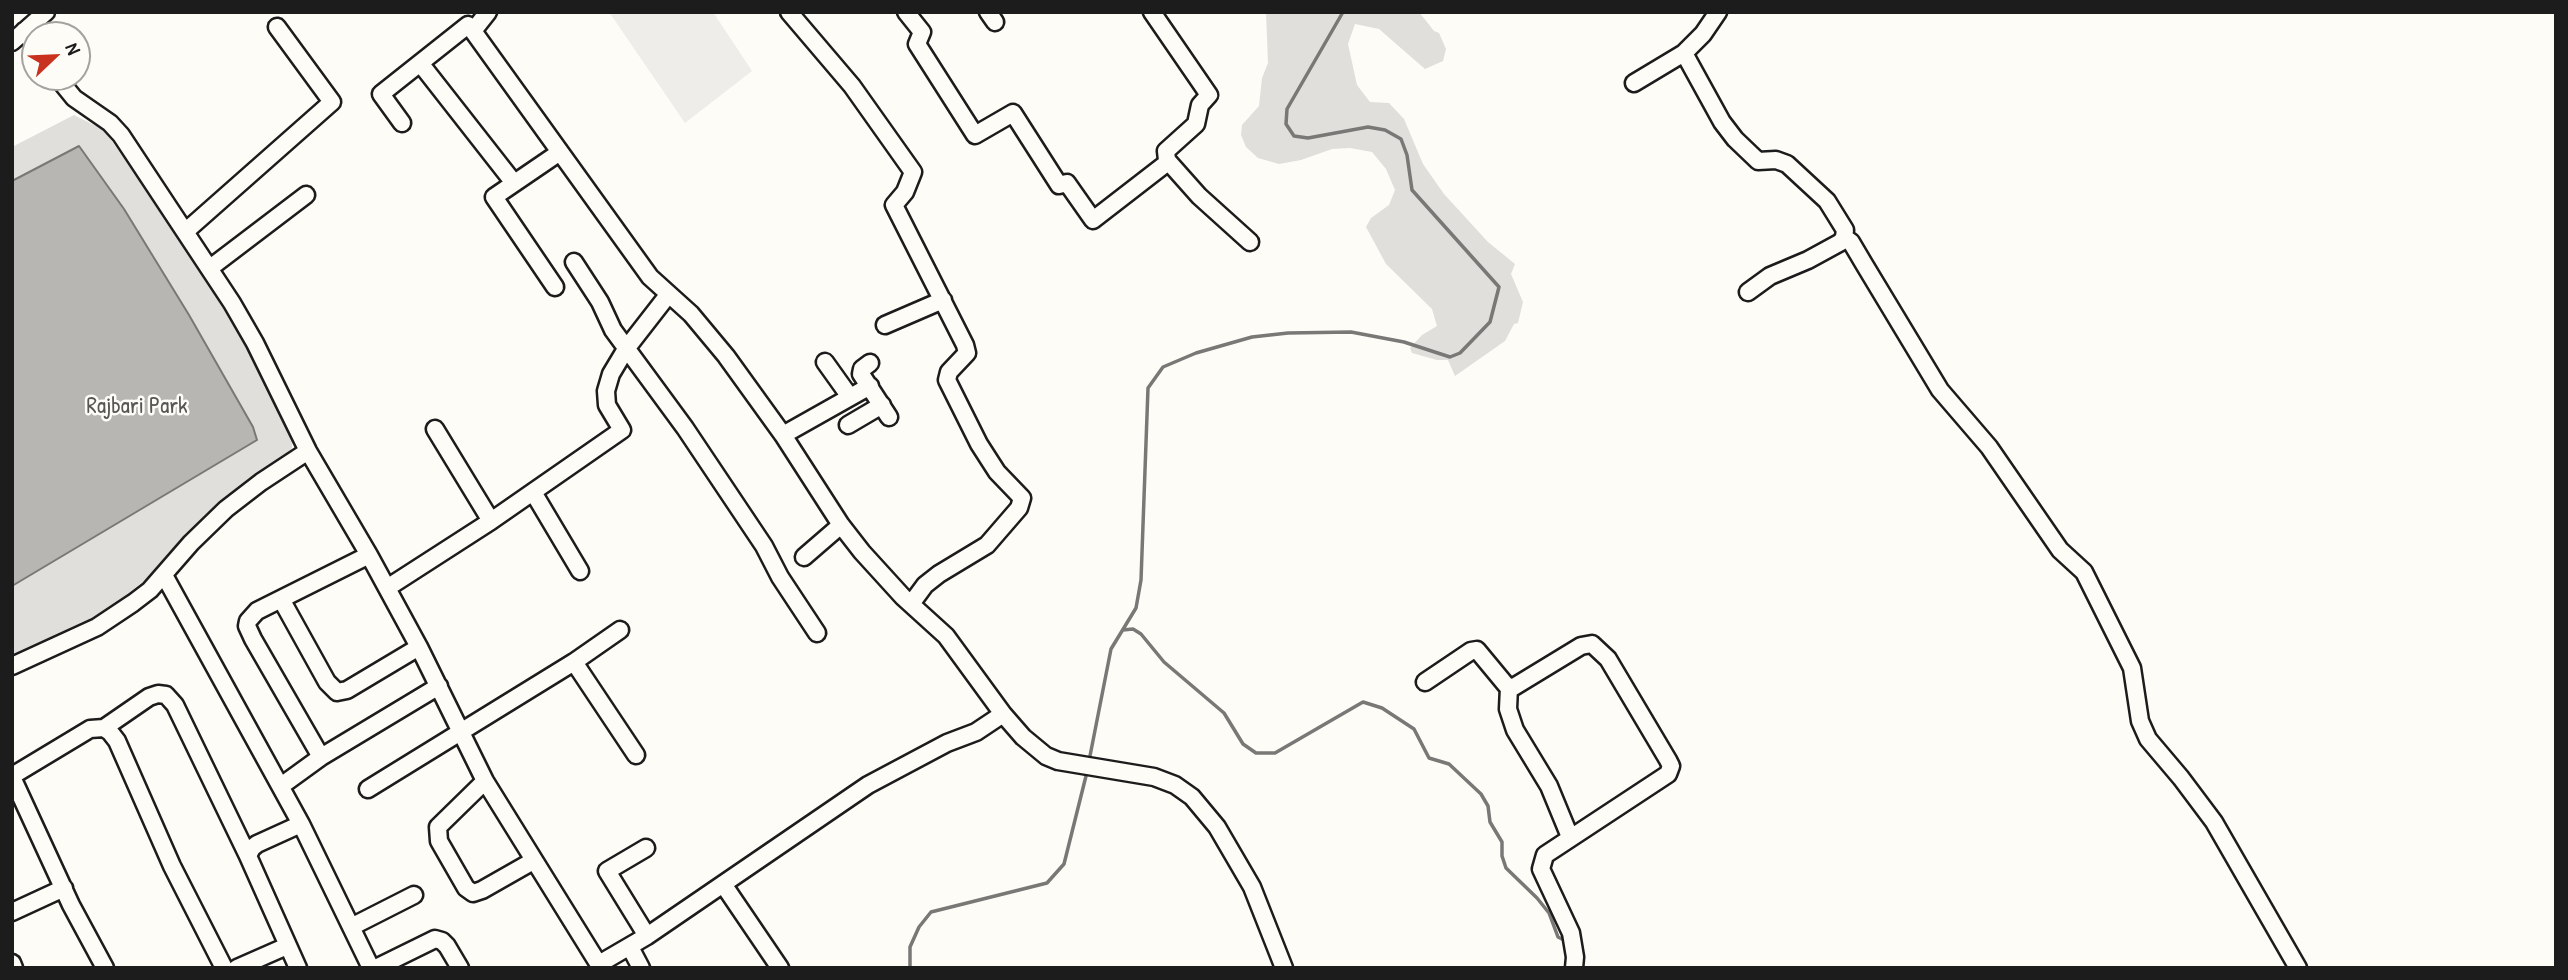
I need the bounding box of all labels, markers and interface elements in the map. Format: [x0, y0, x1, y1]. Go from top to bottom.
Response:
north arrow [21, 21, 91, 91]
text: N [60, 39, 87, 58]
park label: Rajbari Park [86, 393, 188, 421]

